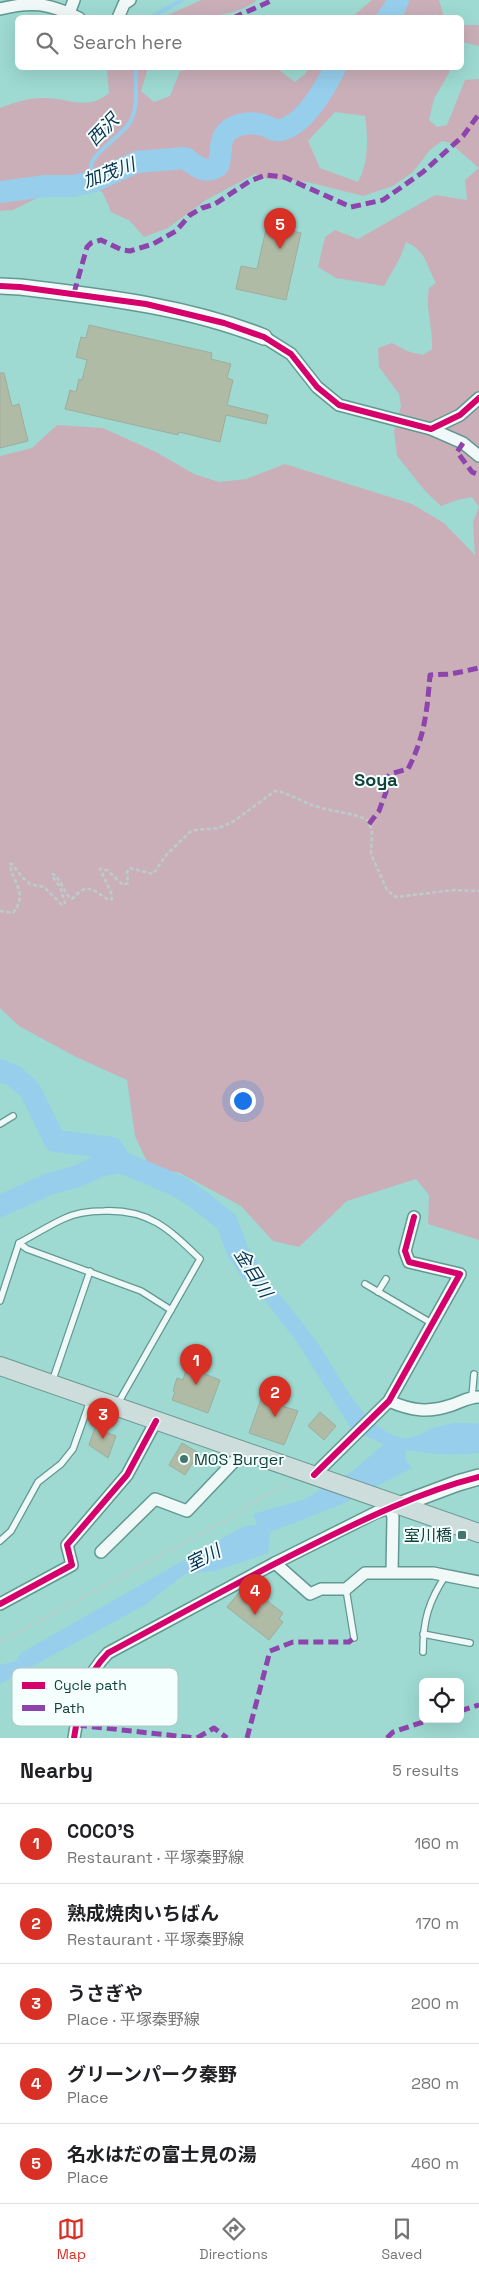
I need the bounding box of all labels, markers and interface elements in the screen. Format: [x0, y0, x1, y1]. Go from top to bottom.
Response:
search box [15, 15, 464, 70]
icon: search [33, 29, 61, 57]
text: Search here [73, 30, 183, 55]
water label: 西沢 [82, 107, 125, 151]
water label: 加茂川 [80, 152, 140, 193]
pin: 5 [264, 208, 296, 249]
district label: Soya [354, 768, 398, 791]
your location [230, 1088, 256, 1114]
water label: 金目川 [229, 1244, 279, 1303]
pin: 1 [180, 1344, 212, 1385]
pin: 2 [259, 1376, 291, 1417]
pin: 3 [87, 1398, 119, 1439]
place label: MOS Burger [194, 1449, 284, 1470]
marker: MOS Burger [178, 1453, 190, 1465]
place label: 室川橋 [404, 1525, 452, 1546]
marker: 室川橋 [456, 1529, 468, 1541]
water label: 室川 [182, 1538, 226, 1576]
pin: 4 [239, 1574, 271, 1615]
legend [12, 1668, 178, 1726]
text: Cycle path [54, 1676, 127, 1694]
map controls [419, 1678, 464, 1723]
button: locate [419, 1678, 464, 1723]
text: Path [54, 1699, 85, 1717]
text: Nearby [20, 1757, 93, 1784]
text: 5 results [392, 1760, 459, 1781]
text: COCO'S [67, 1819, 134, 1844]
text: 1 [32, 1833, 40, 1854]
text: 160 m [414, 1833, 459, 1854]
text: Restaurant · 平塚秦野線 [67, 1847, 244, 1868]
text: 熟成焼肉いちばん [67, 1901, 219, 1926]
text: 2 [31, 1913, 41, 1934]
text: 170 m [415, 1913, 459, 1934]
text: Restaurant · 平塚秦野線 [67, 1929, 244, 1950]
text: うさぎや [67, 1981, 143, 2006]
text: 3 [31, 1993, 41, 2014]
text: 200 m [411, 1993, 459, 2014]
text: Place · 平塚秦野線 [67, 2009, 200, 2030]
text: グリーンパーク秦野 [67, 2062, 237, 2087]
text: 4 [31, 2073, 41, 2094]
text: 280 m [411, 2073, 459, 2094]
text: Place [67, 2087, 109, 2108]
text: 名水はだの富士見の湯 [67, 2142, 257, 2167]
text: 5 [31, 2153, 41, 2174]
text: 460 m [411, 2153, 459, 2174]
text: Place [67, 2167, 109, 2188]
tab: Map [57, 2215, 86, 2263]
tab: Directions [199, 2215, 268, 2263]
tab: Saved [381, 2215, 422, 2263]

